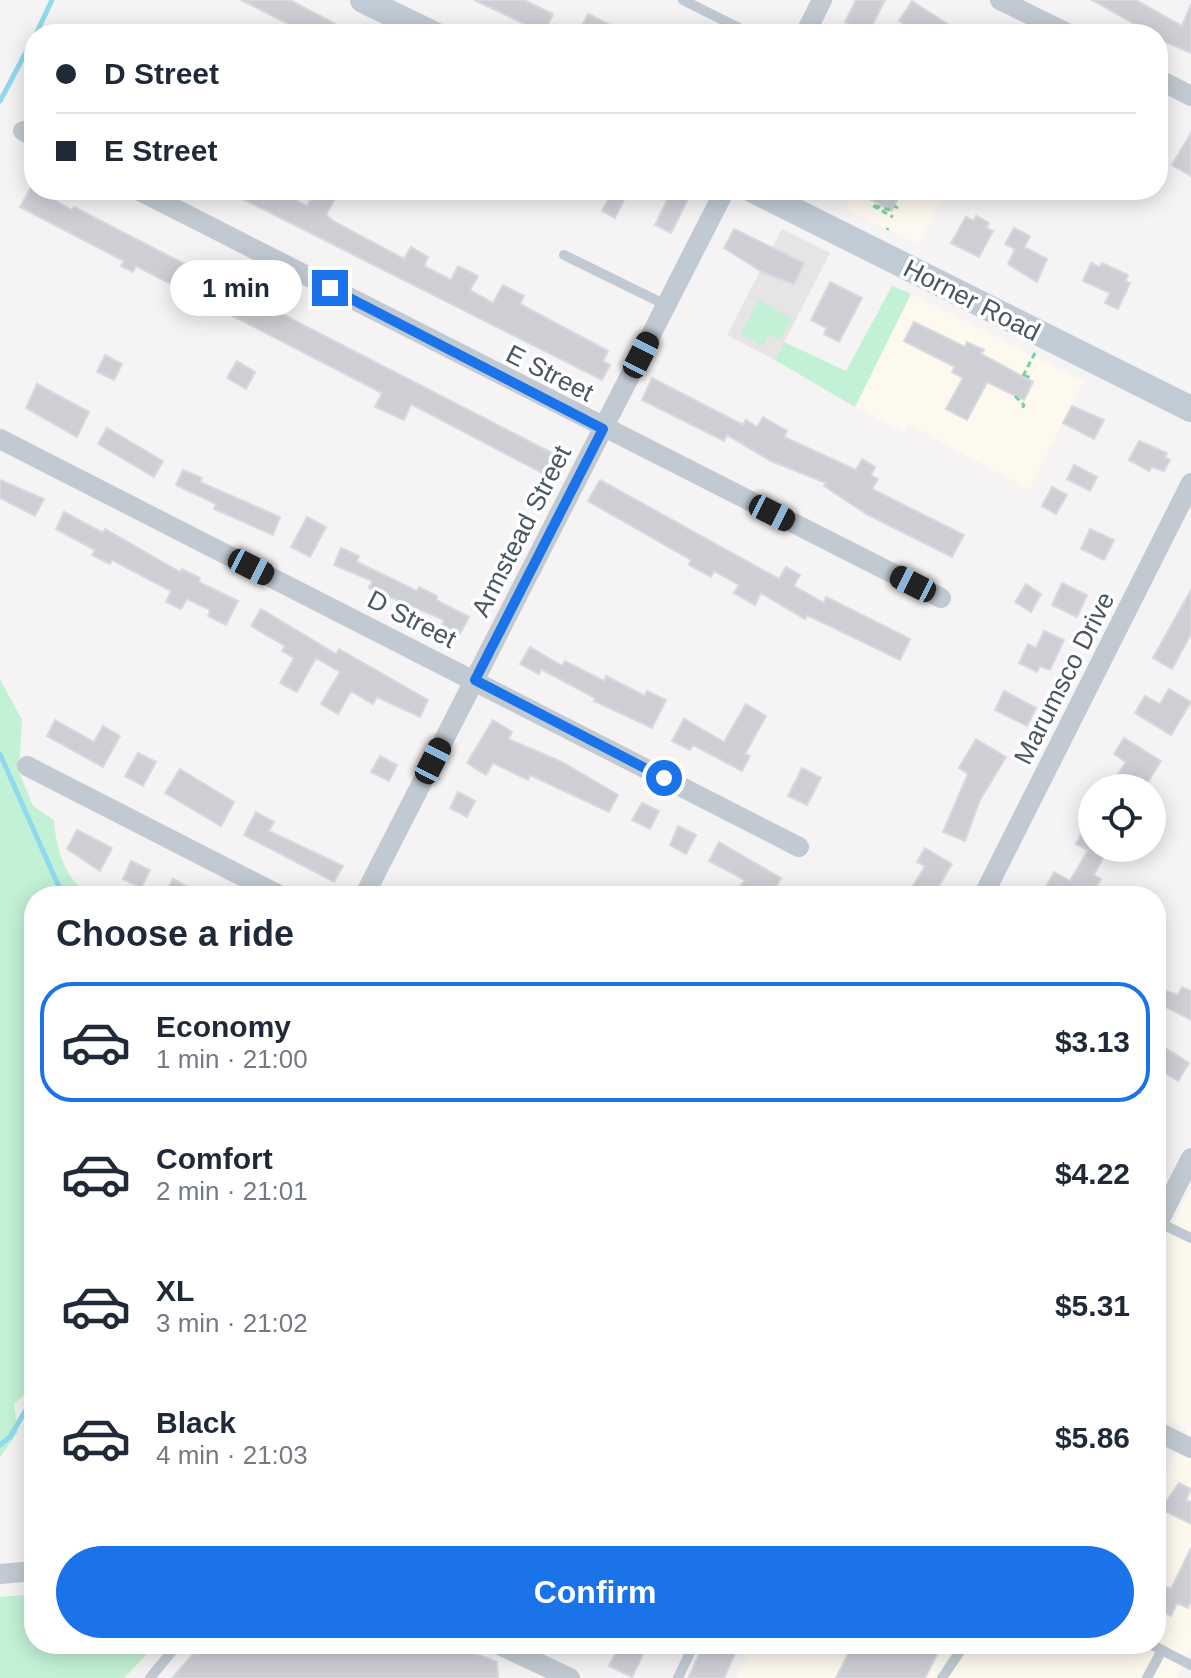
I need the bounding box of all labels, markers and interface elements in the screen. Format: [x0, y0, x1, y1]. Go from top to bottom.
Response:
text: D Street [104, 57, 219, 90]
text: E Street [104, 134, 217, 167]
street label: Horner Road [899, 253, 1045, 347]
callout: 1 min [170, 260, 302, 316]
route end [312, 270, 348, 306]
text: 1 min [202, 273, 270, 303]
car [619, 328, 663, 382]
street label: E Street [501, 338, 599, 408]
street label: Armstead Street [465, 440, 577, 622]
car [745, 491, 799, 535]
car [224, 545, 278, 589]
car [886, 562, 940, 606]
street label: D Street [363, 584, 462, 654]
street label: Marumsco Drive [1008, 587, 1120, 769]
car [411, 734, 455, 788]
route start [646, 760, 682, 796]
map controls [1078, 774, 1166, 862]
button: locate [1078, 774, 1166, 862]
text: Choose a ride [56, 913, 294, 954]
icon: car [60, 1006, 132, 1078]
text: Economy [156, 1010, 291, 1043]
text: $3.13 [1055, 1025, 1130, 1058]
text: 1 min · 21:00 [156, 1044, 308, 1074]
icon: car [60, 1138, 132, 1210]
text: Comfort [156, 1142, 273, 1175]
text: $4.22 [1055, 1157, 1130, 1190]
text: 2 min · 21:01 [156, 1176, 308, 1206]
icon: car [60, 1270, 132, 1342]
text: XL [156, 1274, 194, 1307]
text: $5.31 [1055, 1289, 1130, 1322]
text: 3 min · 21:02 [156, 1308, 308, 1338]
icon: car [60, 1402, 132, 1474]
text: Black [156, 1406, 236, 1439]
text: $5.86 [1055, 1421, 1130, 1454]
text: 4 min · 21:03 [156, 1440, 308, 1470]
button: Confirm [56, 1546, 1134, 1638]

